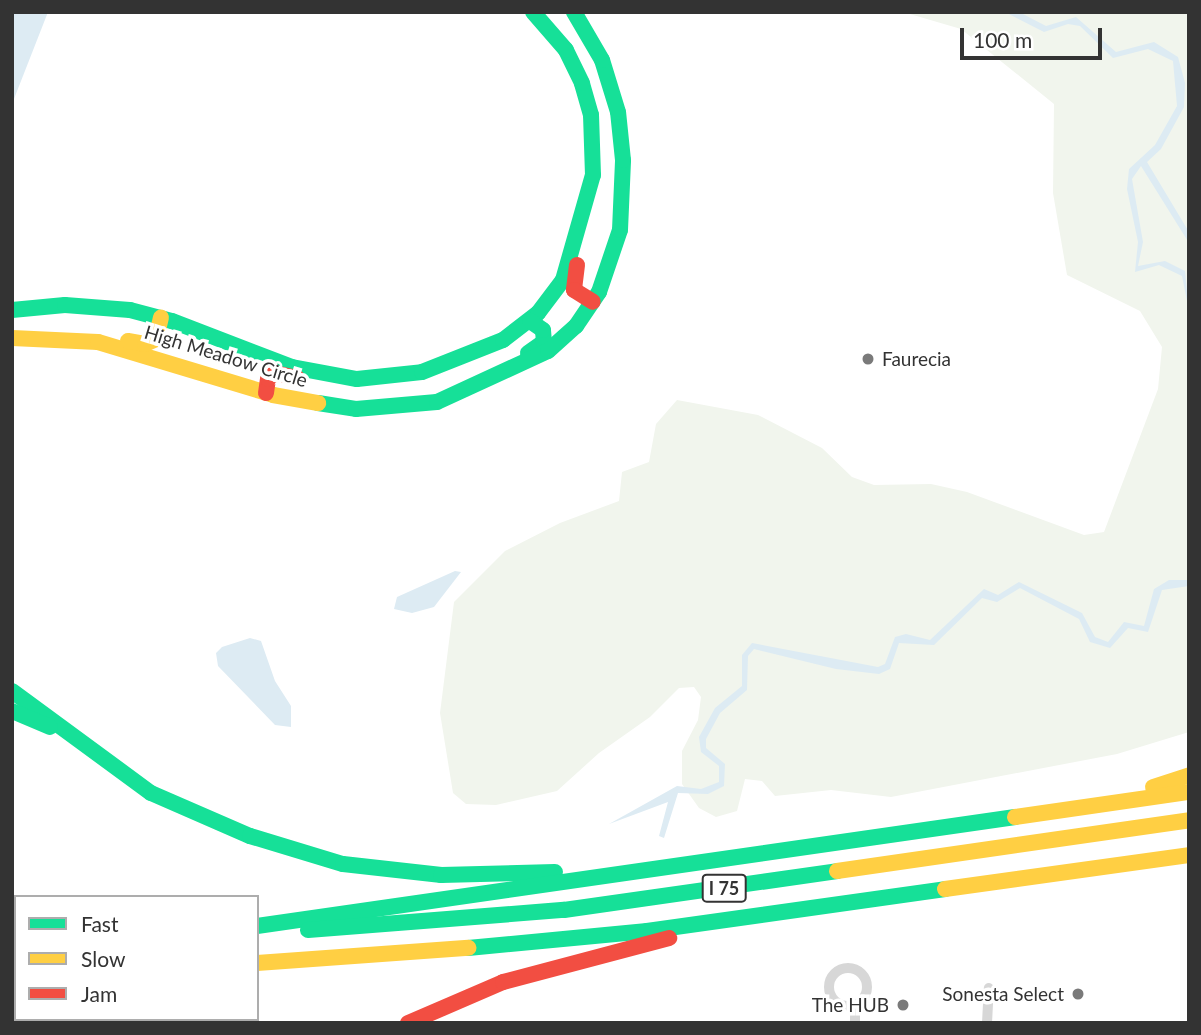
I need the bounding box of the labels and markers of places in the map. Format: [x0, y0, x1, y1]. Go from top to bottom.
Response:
place label: Faurecia [882, 348, 951, 370]
marker: Faurecia [860, 351, 876, 367]
place label: Sonesta Select [942, 983, 1064, 1005]
marker: Sonesta Select [1070, 986, 1086, 1002]
place label: The HUB [812, 994, 889, 1016]
marker: The HUB [895, 997, 911, 1013]

